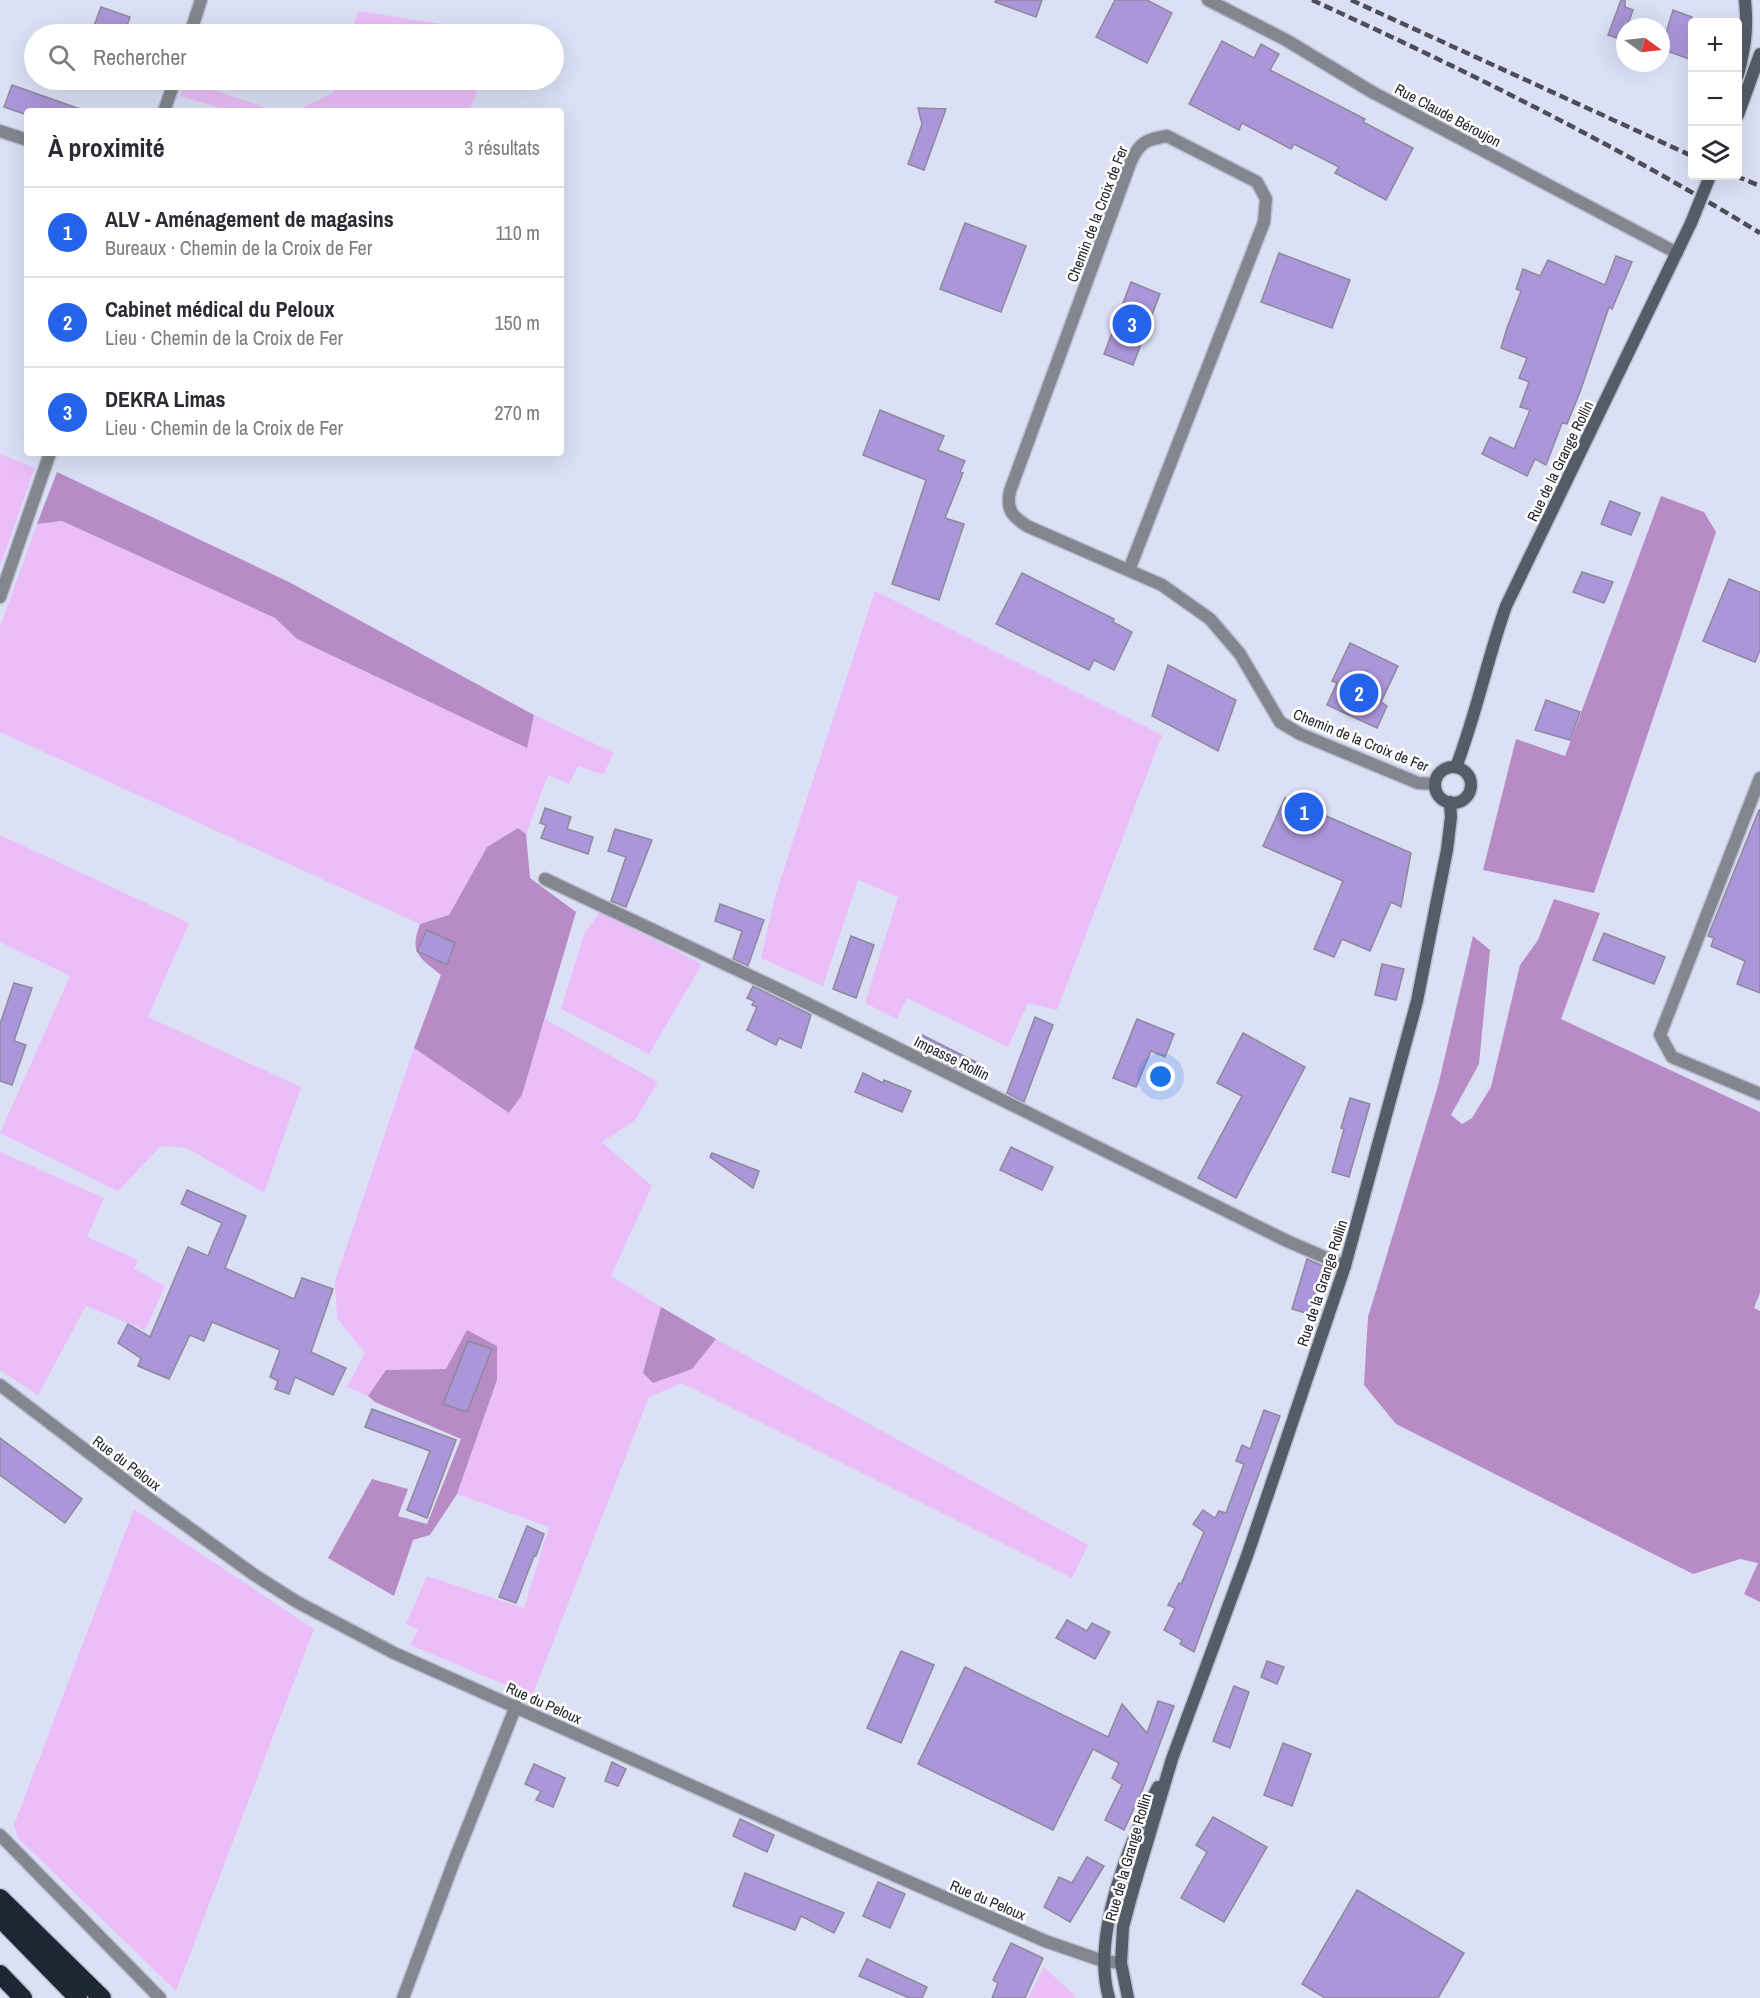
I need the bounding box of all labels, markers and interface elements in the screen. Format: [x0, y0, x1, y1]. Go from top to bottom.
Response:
north arrow [1616, 18, 1670, 72]
map controls [1688, 18, 1742, 180]
button: + [1688, 18, 1742, 72]
search box [24, 24, 564, 90]
icon: search [45, 41, 78, 74]
text: Rechercher [93, 42, 186, 72]
button: − [1688, 72, 1742, 126]
street label: Rue Claude Béroujon [1391, 78, 1505, 152]
button: layers [1688, 126, 1742, 180]
text: À proximité [48, 130, 165, 165]
text: 3 résultats [464, 134, 540, 161]
street label: Chemin de la Croix de Fer [1061, 143, 1133, 285]
text: ALV - Aménagement de magasins [105, 204, 394, 234]
text: 1 [63, 219, 72, 246]
text: 110 m [496, 219, 540, 246]
text: Bureaux · Chemin de la Croix de Fer [105, 234, 372, 261]
text: Cabinet médical du Peloux [105, 294, 335, 324]
pin: 3 [1112, 302, 1152, 346]
text: 2 [63, 309, 72, 336]
text: 150 m [494, 309, 540, 336]
text: Lieu · Chemin de la Croix de Fer [105, 324, 343, 351]
text: DEKRA Limas [105, 384, 226, 414]
street label: Rue de la Grange Rollin [1522, 397, 1598, 525]
text: 3 [63, 399, 72, 426]
text: 270 m [494, 399, 540, 426]
text: Lieu · Chemin de la Croix de Fer [105, 414, 343, 441]
pin: 2 [1340, 670, 1378, 716]
street label: Chemin de la Croix de Fer [1290, 703, 1432, 777]
pin: 1 [1284, 790, 1324, 834]
street label: Impasse Rollin [911, 1031, 993, 1085]
your location [1146, 1062, 1175, 1091]
street label: Rue de la Grange Rollin [1292, 1217, 1352, 1349]
street label: Rue du Peloux [88, 1430, 166, 1496]
street label: Rue du Peloux [503, 1677, 586, 1729]
street label: Rue de la Grange Rollin [1100, 1791, 1156, 1923]
street label: Rue du Peloux [947, 1875, 1030, 1926]

